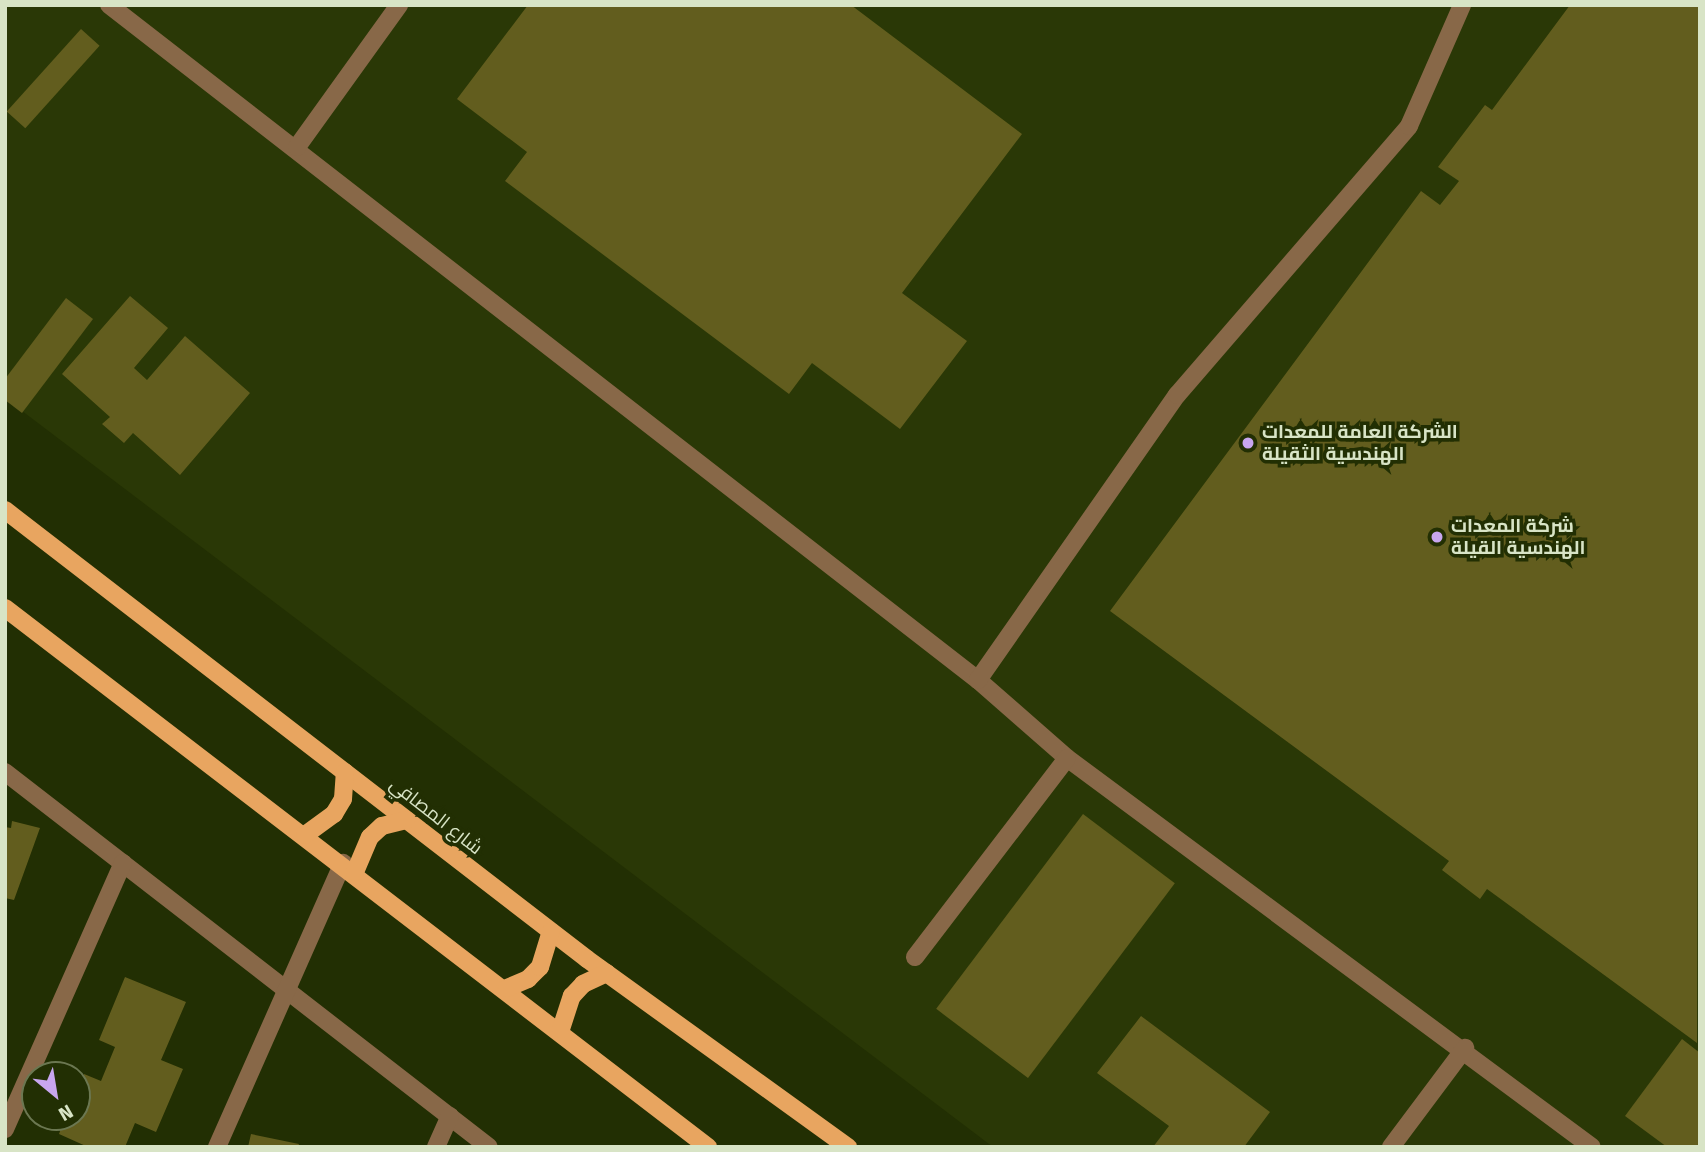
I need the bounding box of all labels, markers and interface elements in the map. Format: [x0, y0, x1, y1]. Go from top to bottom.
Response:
place label: الشركة العامة للمعدات الهندسية الثقيلة [1262, 421, 1458, 465]
marker: الشركة العامة للمعدات الهندسية الثقيلة [1240, 435, 1256, 451]
place label: شركة المعدات الهندسية القيلة [1451, 515, 1585, 559]
marker: شركة المعدات الهندسية القيلة [1429, 529, 1445, 545]
street label: شارع المصافي [385, 773, 487, 859]
north arrow [21, 1061, 91, 1131]
text: N [55, 1100, 77, 1126]

